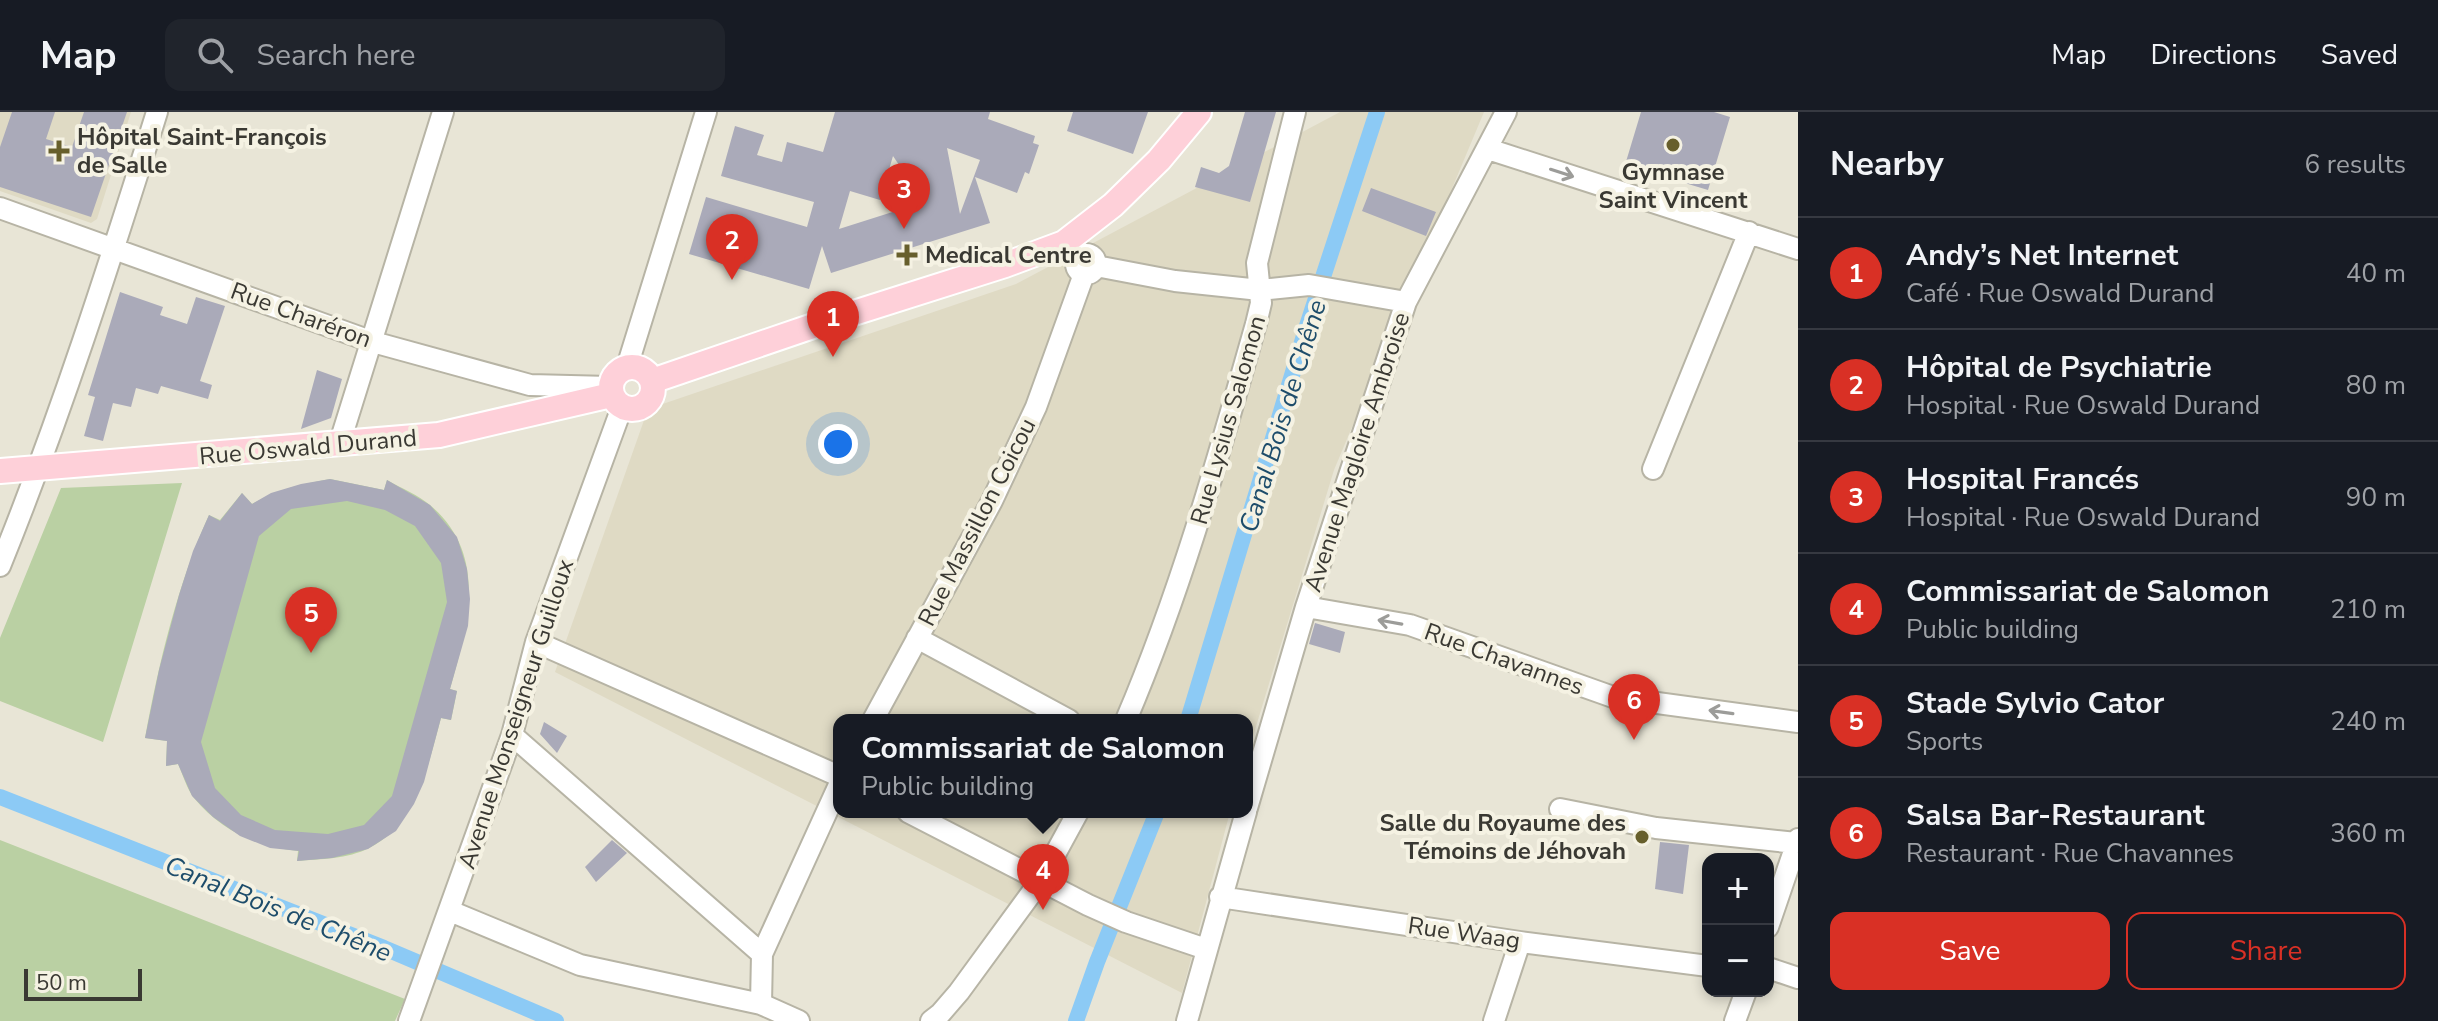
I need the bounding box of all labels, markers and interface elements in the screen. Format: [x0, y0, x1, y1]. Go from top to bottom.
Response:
search box [165, 19, 725, 91]
text: Map [40, 30, 117, 81]
icon: search [193, 33, 237, 77]
text: Search here [257, 35, 416, 76]
text: Map [2051, 36, 2106, 74]
text: Directions [2150, 36, 2277, 74]
text: Saved [2321, 36, 2398, 74]
place label: Hôpital Saint-François de Salle [77, 121, 327, 181]
marker: Gymnase Saint Vincent [1664, 136, 1682, 154]
marker: Hôpital Saint-François de Salle [48, 140, 70, 162]
text: Nearby [1830, 141, 1944, 187]
text: 6 results [2305, 147, 2406, 182]
place label: Gymnase Saint Vincent [1599, 156, 1748, 216]
pin: 3 [878, 163, 930, 229]
one-way arrow [1549, 166, 1574, 181]
pin: 2 [706, 214, 758, 280]
text: Andy’s Net Internet [1906, 235, 2178, 276]
place label: Medical Centre [925, 239, 1092, 271]
marker: Medical Centre [896, 244, 918, 266]
text: 1 [1848, 256, 1864, 291]
text: 40 m [2346, 256, 2406, 291]
street label: Rue Charéron [226, 275, 376, 355]
text: Café · Rue Oswald Durand [1906, 276, 2215, 311]
pin: 1 [807, 291, 859, 357]
water label: Canal Bois de Chêne [1231, 295, 1335, 537]
street label: Avenue Magloire Ambroise [1297, 308, 1417, 596]
street label: Rue Lysius Salomon [1183, 312, 1273, 528]
text: Hôpital de Psychiatrie [1906, 347, 2212, 388]
text: 2 [1848, 368, 1864, 403]
text: 80 m [2346, 368, 2406, 403]
text: Hospital · Rue Oswald Durand [1906, 388, 2260, 423]
street label: Rue Massillon Coicou [911, 412, 1043, 632]
street label: Rue Oswald Durand [198, 422, 418, 472]
your location [818, 424, 858, 464]
text: Hospital Francés [1906, 459, 2139, 500]
text: 3 [1848, 480, 1864, 515]
text: 90 m [2346, 480, 2406, 515]
text: Hospital · Rue Oswald Durand [1906, 500, 2260, 535]
street label: Avenue Monseigneur Guilloux [451, 555, 581, 873]
text: Commissariat de Salomon [1906, 571, 2270, 612]
pin: 5 [285, 587, 337, 653]
text: 4 [1848, 592, 1864, 627]
text: 210 m [2330, 592, 2406, 627]
text: Public building [1906, 612, 2079, 647]
one-way arrow [1378, 613, 1404, 628]
street label: Rue Chavannes [1420, 615, 1588, 703]
pin: 6 [1608, 674, 1660, 740]
text: Stade Sylvio Cator [1906, 683, 2164, 724]
one-way arrow [1709, 704, 1734, 719]
text: 5 [1848, 704, 1864, 739]
text: 240 m [2330, 704, 2406, 739]
popup [833, 714, 1253, 818]
text: Sports [1906, 724, 1983, 759]
text: Commissariat de Salomon [861, 728, 1225, 769]
text: Public building [861, 769, 1034, 804]
text: Salsa Bar-Restaurant [1906, 795, 2204, 836]
place label: Salle du Royaume des Témoins de Jéhovah [1379, 807, 1626, 867]
text: 6 [1848, 816, 1864, 851]
text: 360 m [2330, 816, 2406, 851]
marker: Salle du Royaume des Témoins de Jéhovah [1633, 828, 1651, 846]
text: Restaurant · Rue Chavannes [1906, 836, 2234, 871]
pin: 4 [1017, 844, 1069, 910]
water label: Canal Bois de Chêne [160, 848, 397, 971]
map controls [1702, 853, 1774, 997]
button: + [1702, 853, 1774, 925]
street label: Rue Waag [1406, 909, 1522, 957]
button: Save [1830, 912, 2110, 990]
button: Share [2126, 912, 2406, 990]
button: − [1702, 925, 1774, 997]
scale bar [24, 965, 142, 1001]
text: 50 m [36, 968, 87, 998]

